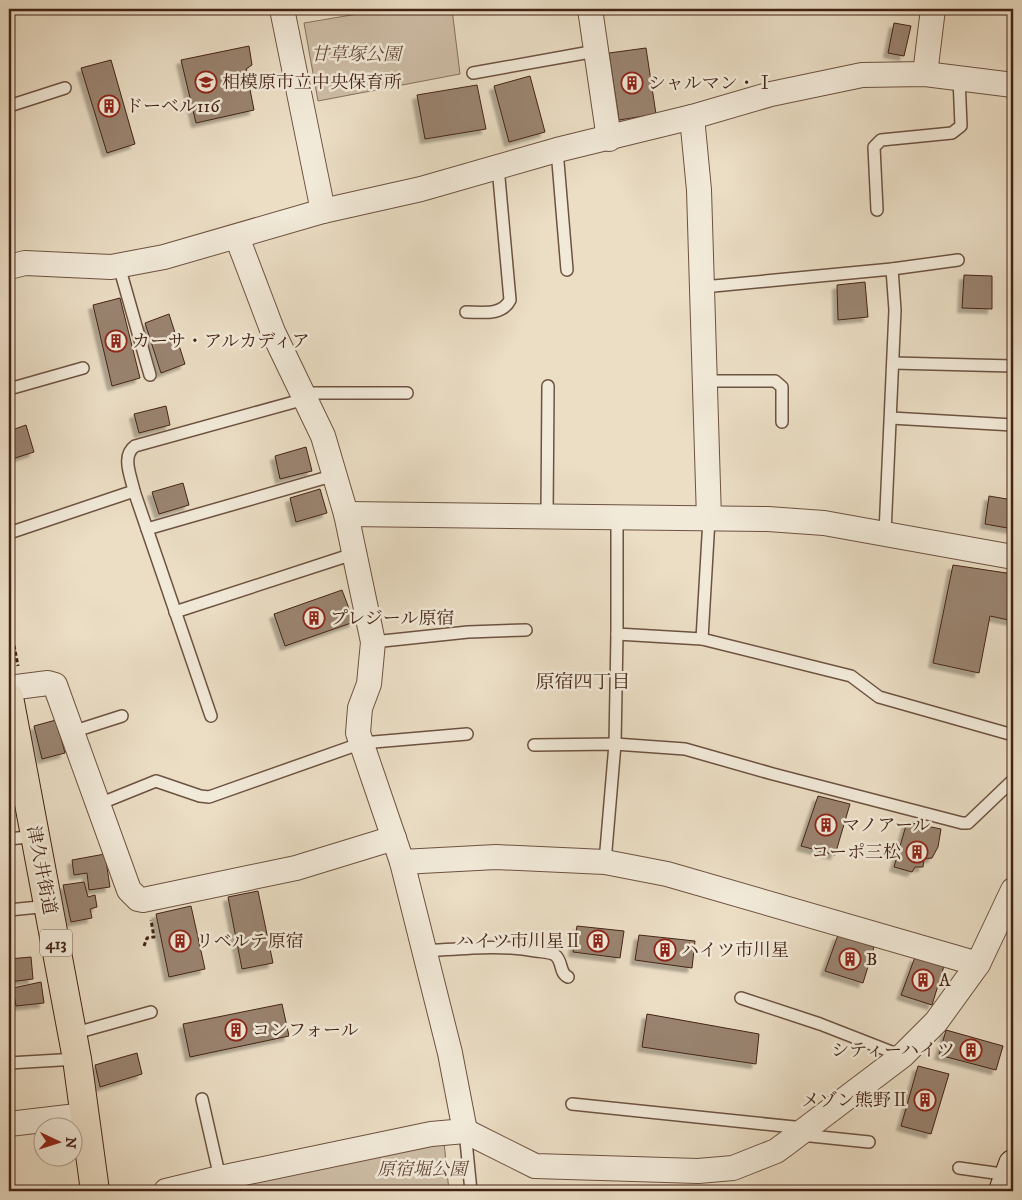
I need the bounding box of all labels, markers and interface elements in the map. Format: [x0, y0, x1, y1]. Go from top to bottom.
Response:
park label: 甘草塚公園 [311, 44, 404, 66]
school or university icon: 相模原市立中央保育所 [194, 70, 218, 94]
building icon: シャルマン・Ⅰ [620, 71, 644, 95]
place label: 相模原市立中央保育所 [222, 72, 402, 94]
place label: シャルマン・Ⅰ [648, 73, 774, 95]
building icon: ドーベル116 [97, 94, 121, 118]
place label: ドーベル116 [125, 96, 220, 118]
building icon: カーサ・アルカディア [104, 329, 128, 353]
place label: カーサ・アルカディア [132, 331, 310, 353]
building icon: プレジール原宿 [302, 606, 326, 630]
place label: プレジール原宿 [330, 608, 454, 630]
district label: 原宿四丁目 [535, 671, 631, 694]
building icon: マノアール [814, 813, 838, 837]
place label: マノアール [842, 815, 931, 837]
street label: 津久井街道 [22, 824, 60, 916]
building icon: コーポ三松 [905, 840, 929, 864]
place label: コーポ三松 [811, 842, 901, 864]
building icon: リベルテ原宿 [168, 929, 192, 953]
building icon: ハイツ市川星Ⅱ [586, 929, 610, 953]
road number: 413 [40, 930, 72, 956]
place label: リベルテ原宿 [196, 931, 304, 953]
place label: ハイツ市川星Ⅱ [456, 931, 582, 953]
building icon: ハイツ市川星 [653, 938, 677, 962]
place label: ハイツ市川星 [681, 940, 789, 962]
building icon: B [838, 947, 862, 971]
place label: B [866, 949, 877, 971]
building icon: A [911, 968, 935, 992]
place label: A [939, 970, 951, 992]
building icon: コンフォール [224, 1018, 248, 1042]
place label: コンフォール [252, 1020, 359, 1042]
building icon: シティーハイツ [959, 1038, 983, 1062]
place label: シティーハイツ [831, 1040, 955, 1062]
building icon: メゾン熊野Ⅱ [913, 1088, 937, 1112]
place label: メゾン熊野Ⅱ [802, 1090, 909, 1112]
north arrow [32, 1118, 82, 1168]
text: N [61, 1136, 79, 1150]
park label: 原宿堀公園 [377, 1159, 470, 1181]

